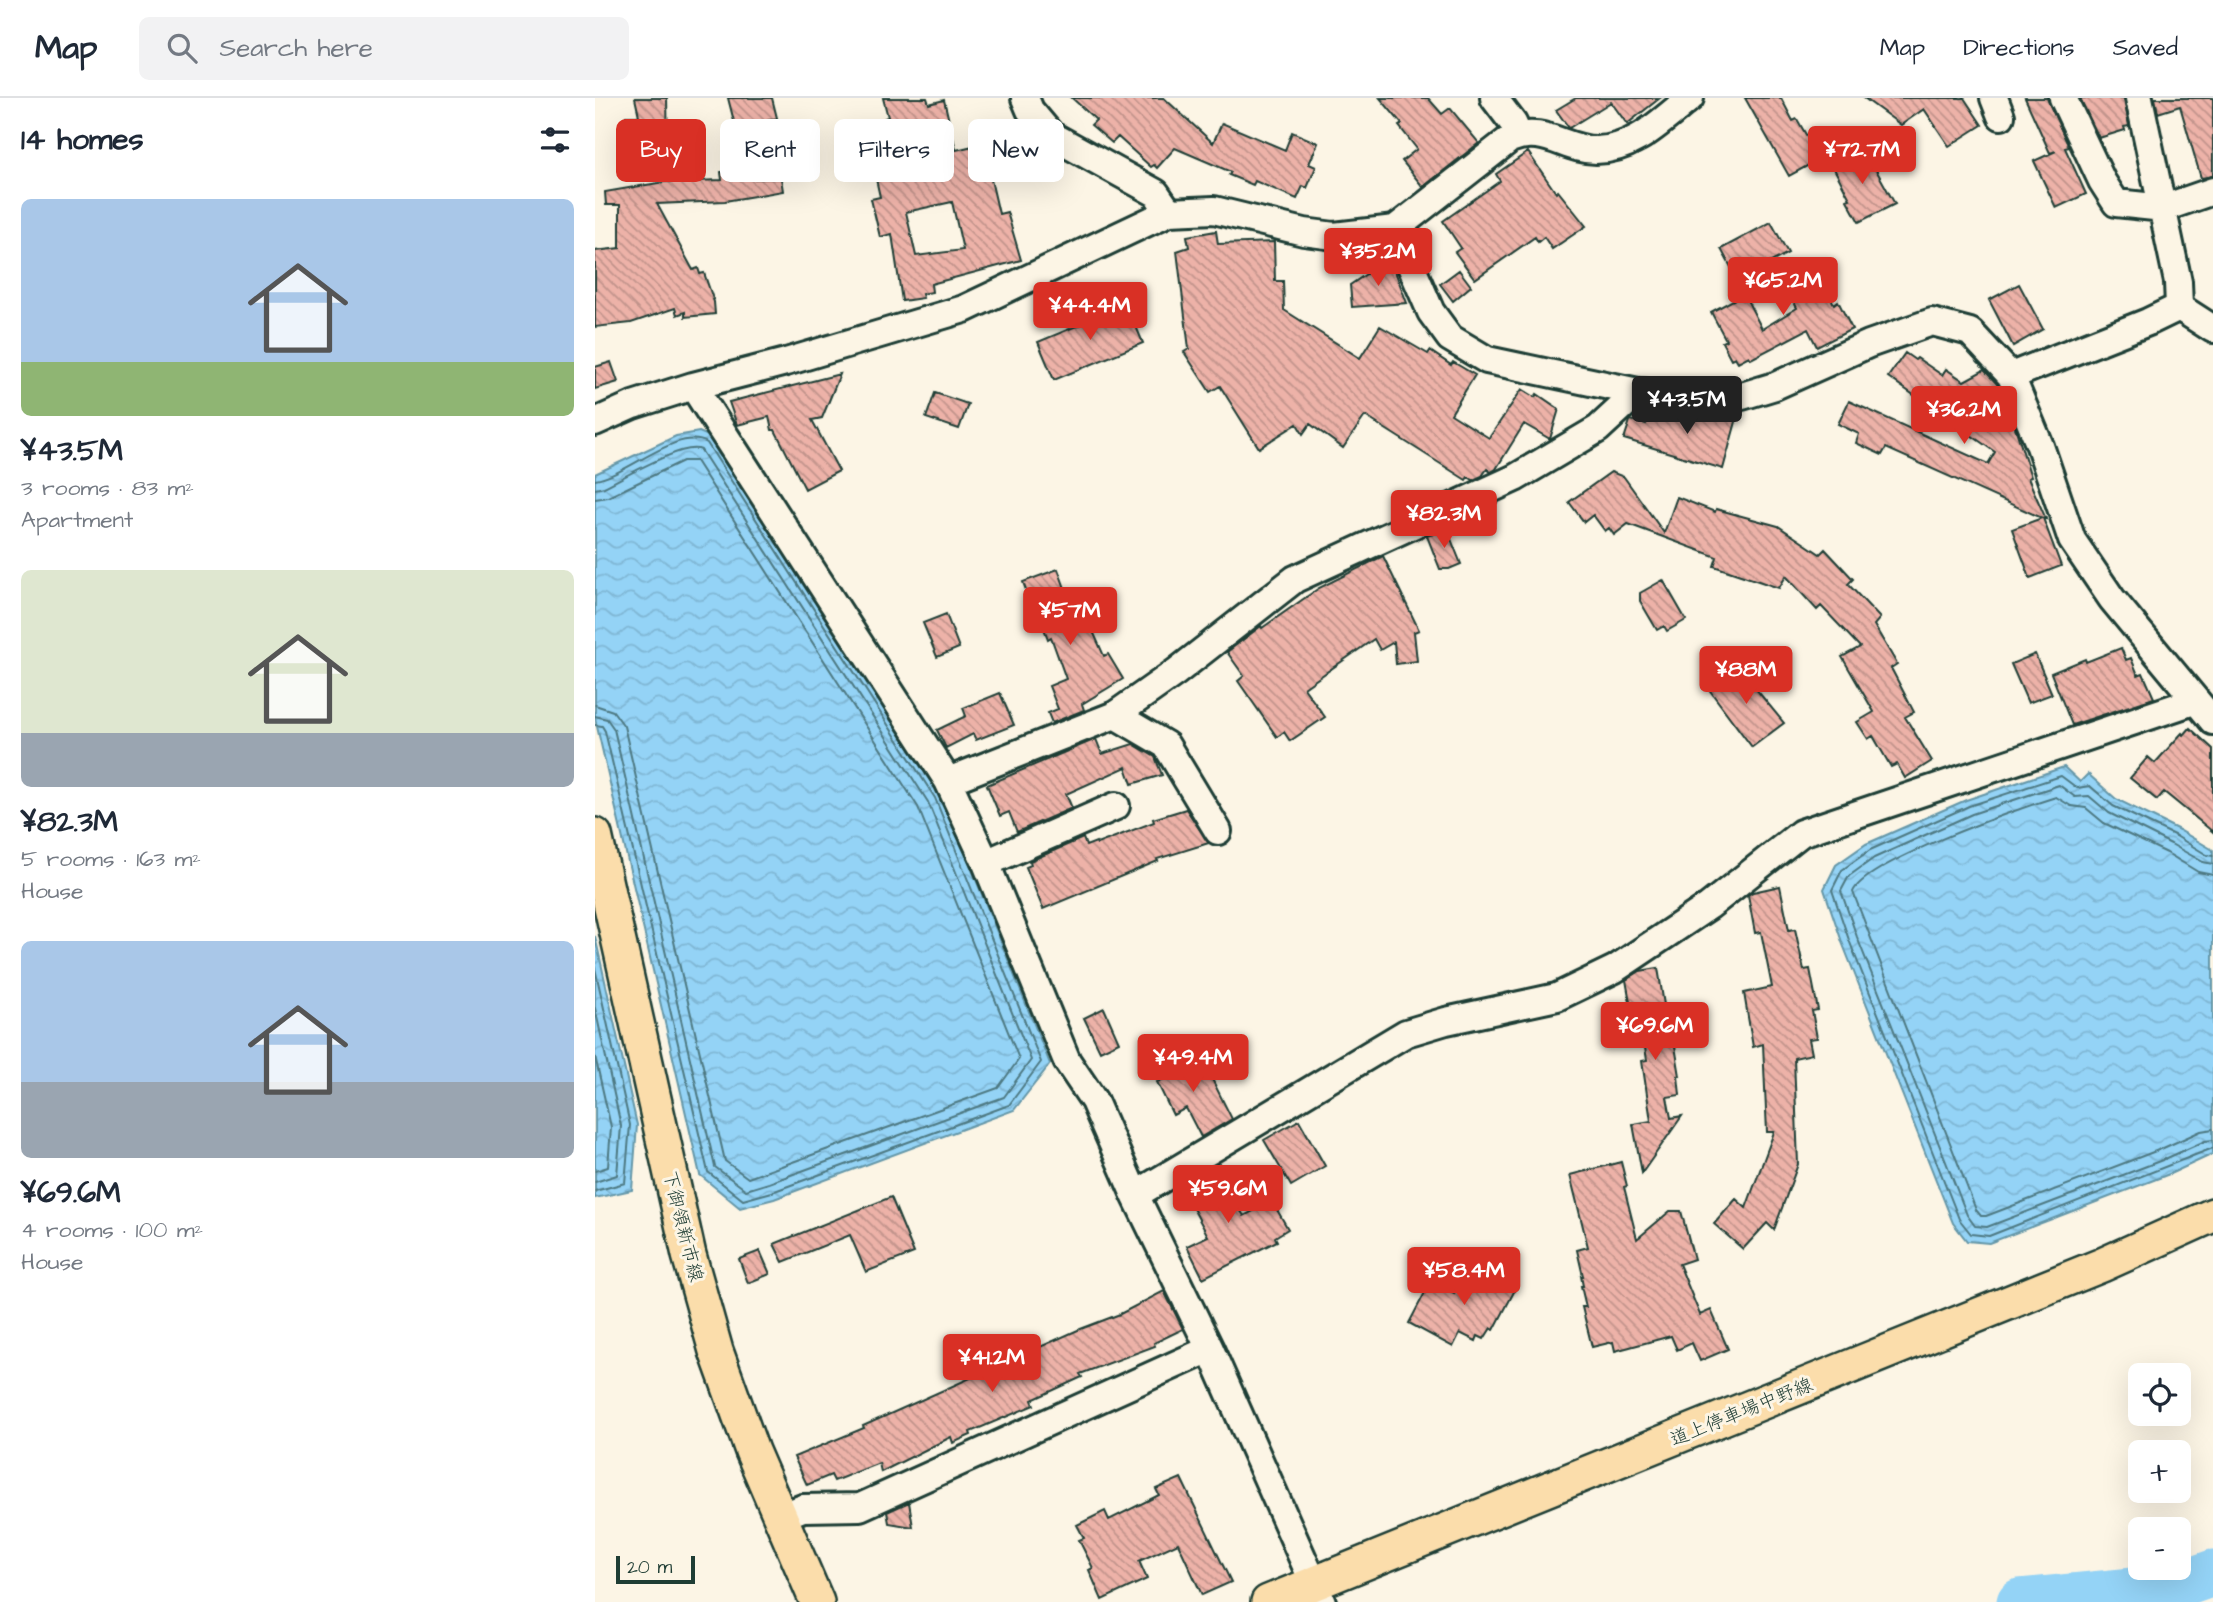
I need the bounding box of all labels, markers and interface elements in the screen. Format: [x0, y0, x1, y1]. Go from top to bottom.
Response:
search box [139, 17, 629, 80]
text: Map [35, 25, 97, 71]
icon: search [163, 29, 201, 67]
text: Search here [219, 30, 373, 66]
text: Map [1880, 31, 1925, 65]
text: Directions [1963, 31, 2075, 65]
text: Saved [2113, 31, 2178, 65]
text: 14 homes [21, 119, 144, 161]
chip: Buy [616, 119, 706, 182]
chip: Rent [720, 119, 820, 182]
chip: Filters [834, 119, 954, 182]
chip: New [968, 119, 1064, 182]
icon: filters [536, 121, 574, 159]
pin: ¥72.7M [1805, 126, 1919, 186]
text: ¥72.7M [1824, 133, 1900, 165]
pin: ¥35.2M [1321, 228, 1435, 288]
text: ¥35.2M [1340, 235, 1416, 267]
icon: home [235, 245, 361, 371]
pin: ¥65.2M [1726, 258, 1840, 317]
text: ¥65.2M [1744, 264, 1822, 296]
pin: ¥44.4M [1033, 282, 1147, 342]
text: ¥44.4M [1049, 289, 1131, 321]
pin: ¥43.5M [1630, 376, 1744, 436]
text: ¥43.5M [1648, 383, 1726, 415]
pin: ¥36.2M [1907, 386, 2021, 446]
text: ¥36.2M [1927, 393, 2001, 425]
text: ¥43.5M [21, 430, 123, 472]
text: 3 rooms · 83 m² [21, 472, 194, 504]
pin: ¥82.3M [1387, 490, 1501, 550]
text: ¥82.3M [1407, 497, 1481, 529]
text: Apartment [21, 504, 133, 536]
pin: ¥57M [1029, 588, 1111, 647]
text: ¥57M [1039, 594, 1101, 626]
icon: home [235, 616, 361, 742]
pin: ¥88M [1705, 646, 1787, 706]
text: ¥88M [1715, 653, 1777, 685]
text: ¥82.3M [21, 801, 118, 843]
text: 5 rooms · 163 m² [21, 843, 201, 875]
text: House [21, 875, 84, 907]
icon: home [235, 987, 361, 1113]
pin: ¥69.6M [1598, 1002, 1712, 1062]
text: ¥69.6M [1617, 1009, 1693, 1041]
pin: ¥49.4M [1136, 1034, 1250, 1094]
text: ¥49.4M [1154, 1041, 1232, 1073]
pin: ¥59.6M [1171, 1166, 1285, 1225]
street label: 下御領新市線 [656, 1168, 709, 1285]
text: ¥69.6M [21, 1172, 121, 1214]
text: ¥59.6M [1189, 1172, 1267, 1204]
text: 4 rooms · 100 m² [21, 1214, 203, 1246]
text: House [21, 1246, 84, 1278]
pin: ¥58.4M [1407, 1248, 1521, 1307]
text: ¥58.4M [1423, 1254, 1505, 1286]
pin: ¥41.2M [935, 1334, 1049, 1394]
text: ¥41.2M [959, 1341, 1025, 1373]
map controls [2128, 1363, 2191, 1580]
button: locate [2128, 1363, 2191, 1426]
street label: 道上停車場中野線 [1666, 1371, 1817, 1453]
button: + [2128, 1440, 2191, 1503]
button: − [2128, 1517, 2191, 1580]
scale bar [616, 1553, 695, 1585]
text: 20 m [627, 1554, 672, 1581]

